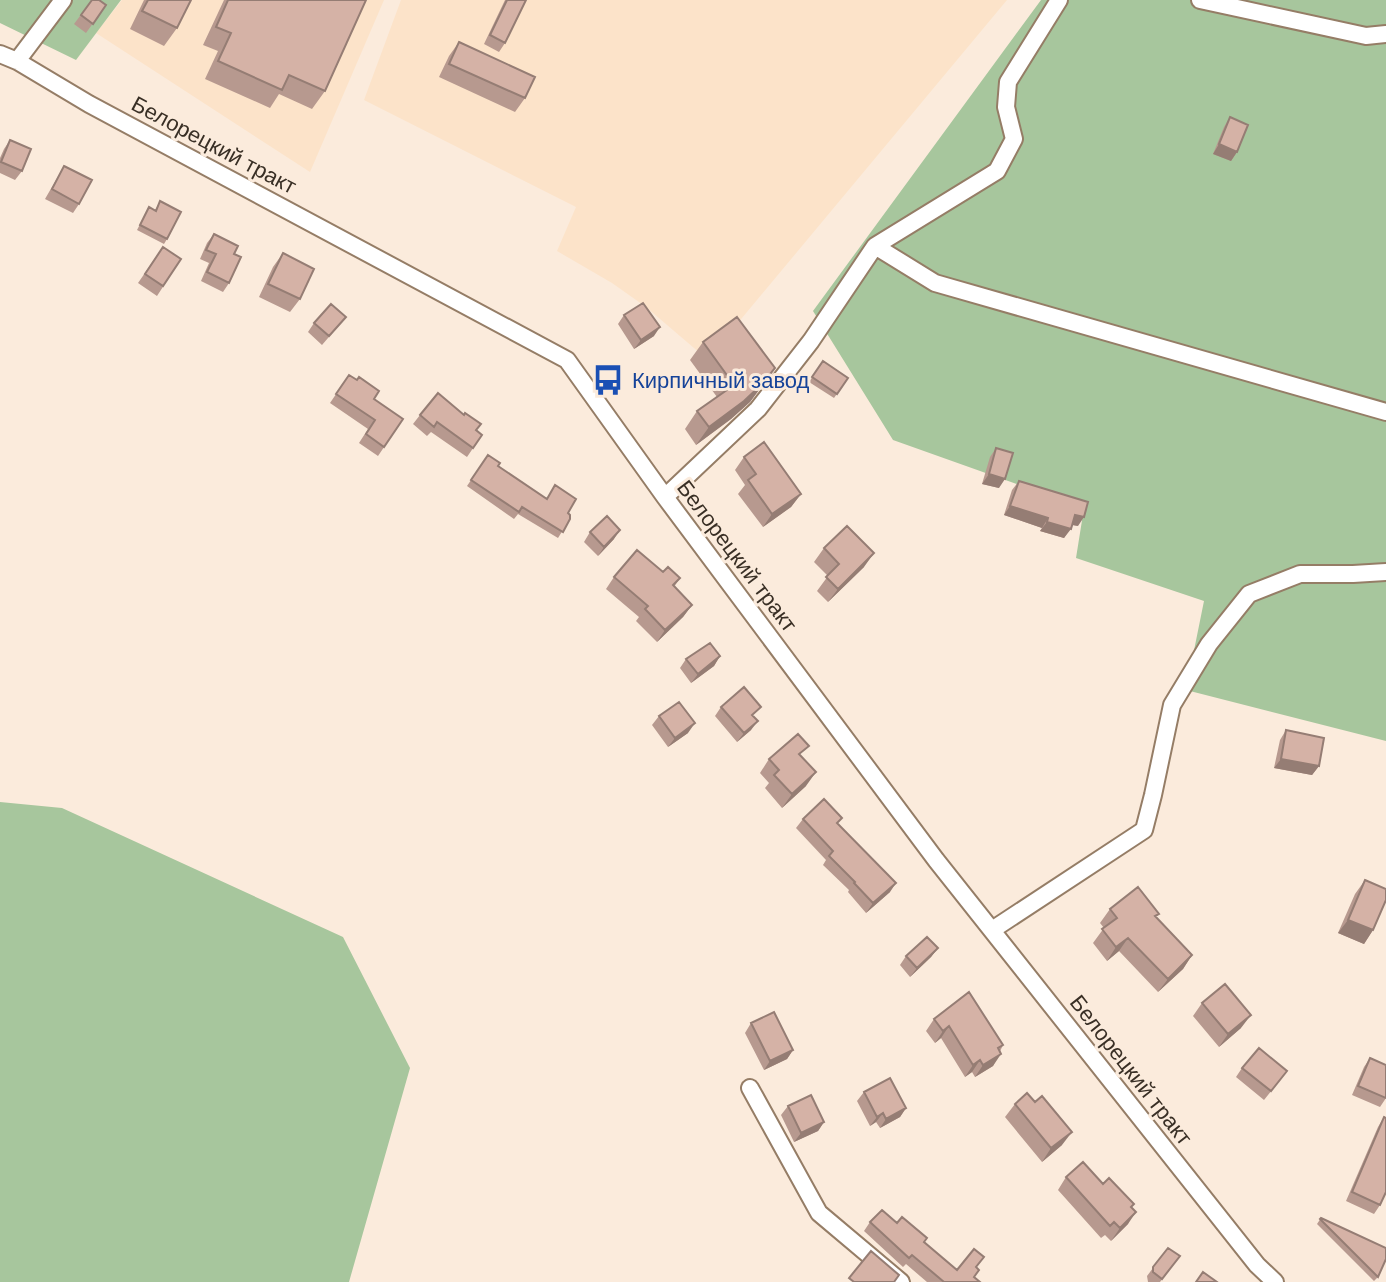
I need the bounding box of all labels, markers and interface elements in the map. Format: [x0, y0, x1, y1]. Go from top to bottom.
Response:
street label: Белорецкий тракт [126, 89, 302, 201]
bus stop icon: Кирпичный завод [591, 363, 625, 397]
place label: Кирпичный завод [632, 366, 810, 395]
street label: Белорецкий тракт [670, 474, 804, 638]
street label: Белорецкий тракт [1063, 989, 1199, 1151]

